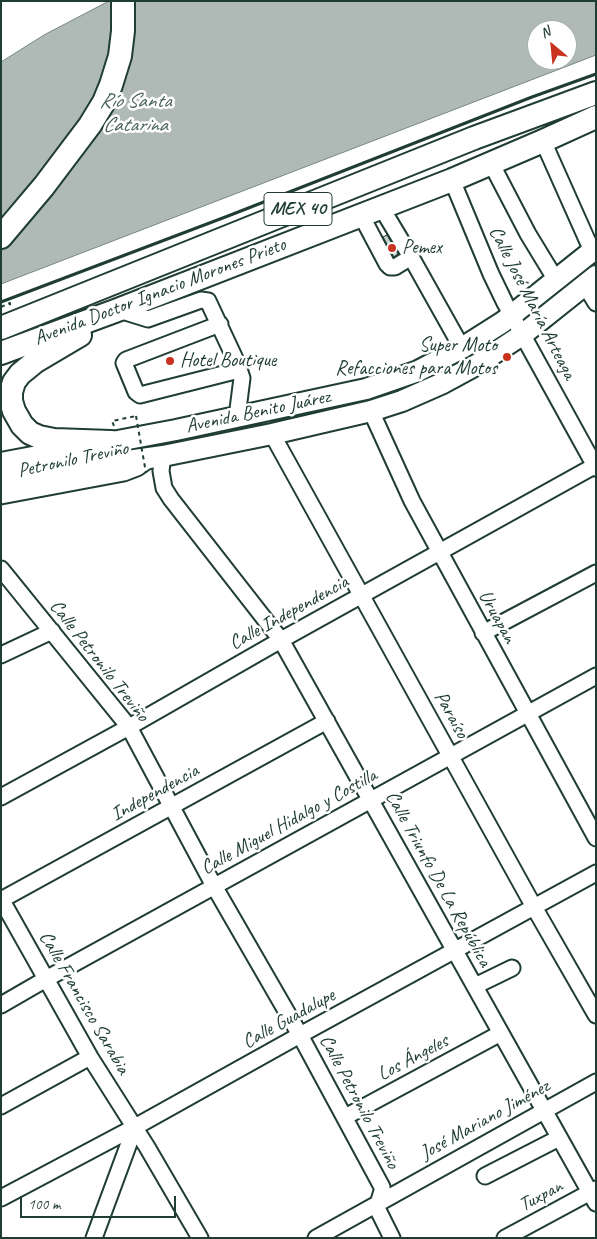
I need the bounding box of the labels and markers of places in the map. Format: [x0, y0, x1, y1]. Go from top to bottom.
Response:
place label: Pemex [402, 236, 442, 260]
marker: Pemex [386, 242, 398, 254]
place label: Super Moto Refacciones para Motos [335, 334, 497, 381]
place label: Hotel Boutique [180, 349, 276, 373]
marker: Super Moto Refacciones para Motos [501, 351, 513, 363]
marker: Hotel Boutique [164, 355, 176, 367]

